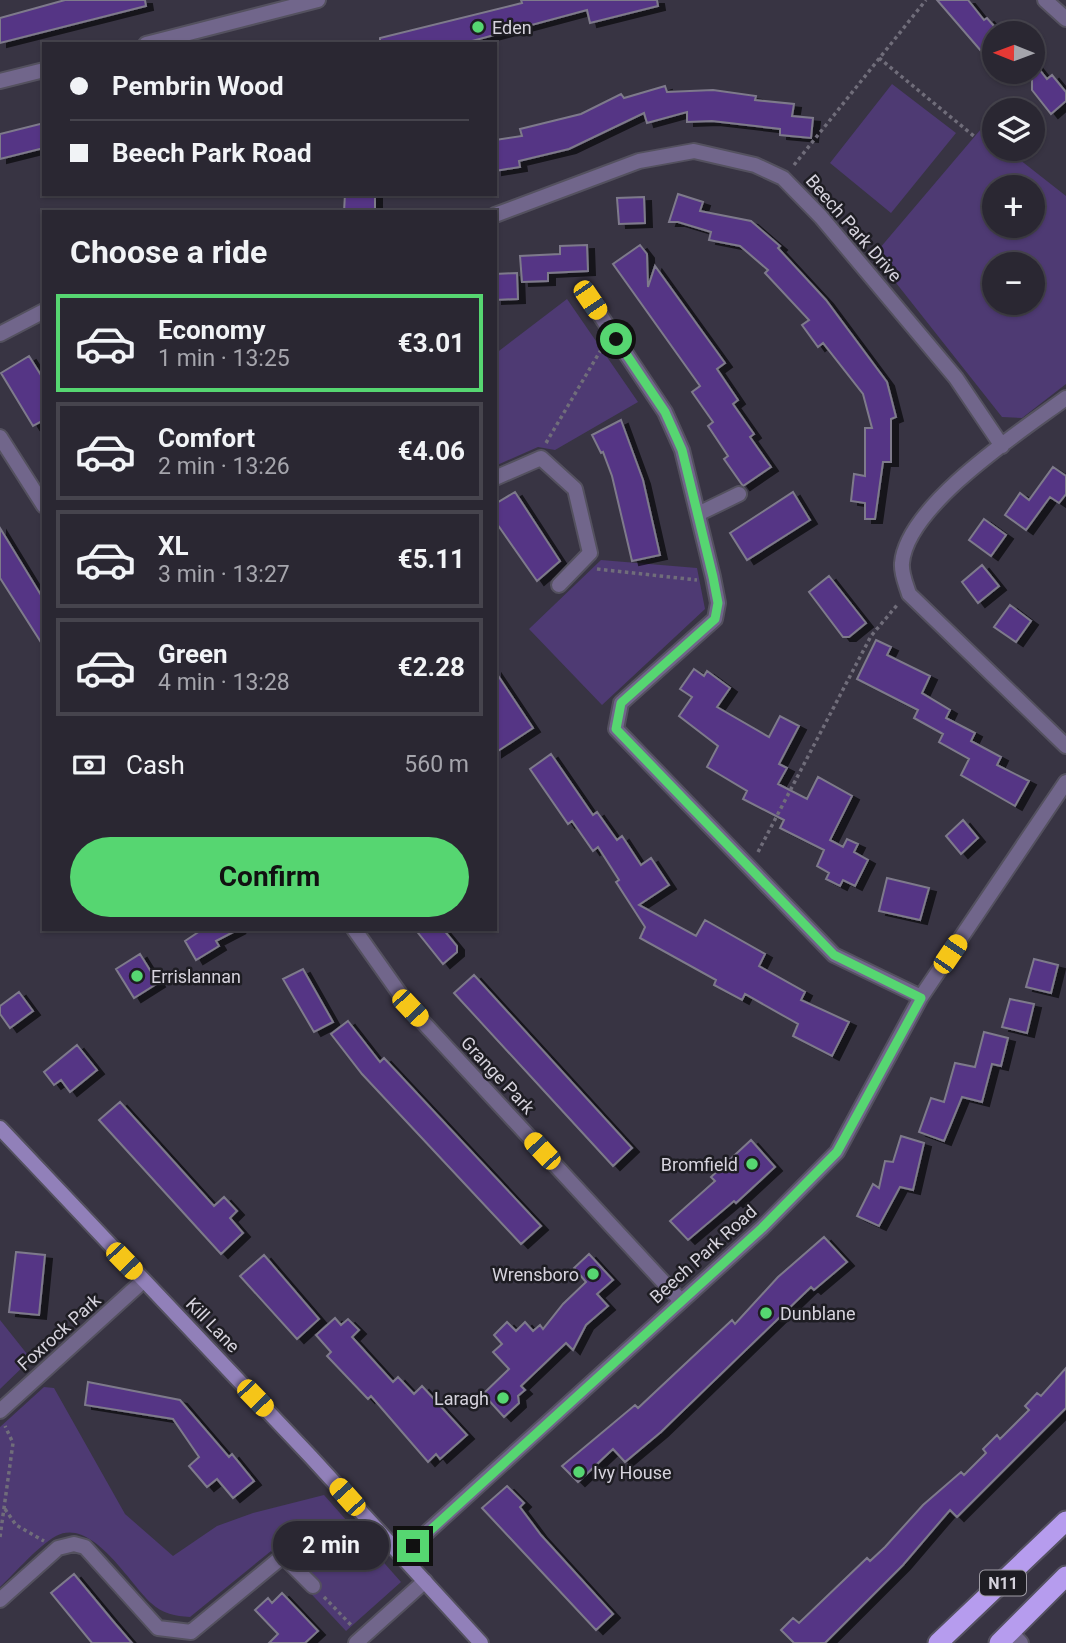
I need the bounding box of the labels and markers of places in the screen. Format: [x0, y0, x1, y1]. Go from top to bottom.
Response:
place label: Eden [492, 17, 532, 38]
marker: Eden [470, 19, 486, 35]
place label: Errislannan [151, 966, 241, 987]
marker: Errislannan [129, 968, 145, 984]
place label: Bromfield [661, 1154, 738, 1175]
marker: Bromfield [744, 1156, 760, 1172]
place label: Wrensboro [492, 1264, 579, 1285]
marker: Wrensboro [585, 1266, 601, 1282]
place label: Dunblane [780, 1303, 855, 1324]
marker: Dunblane [758, 1305, 774, 1321]
place label: Laragh [434, 1388, 489, 1409]
marker: Laragh [495, 1390, 511, 1406]
place label: Ivy House [593, 1462, 671, 1483]
marker: Ivy House [571, 1464, 587, 1480]

